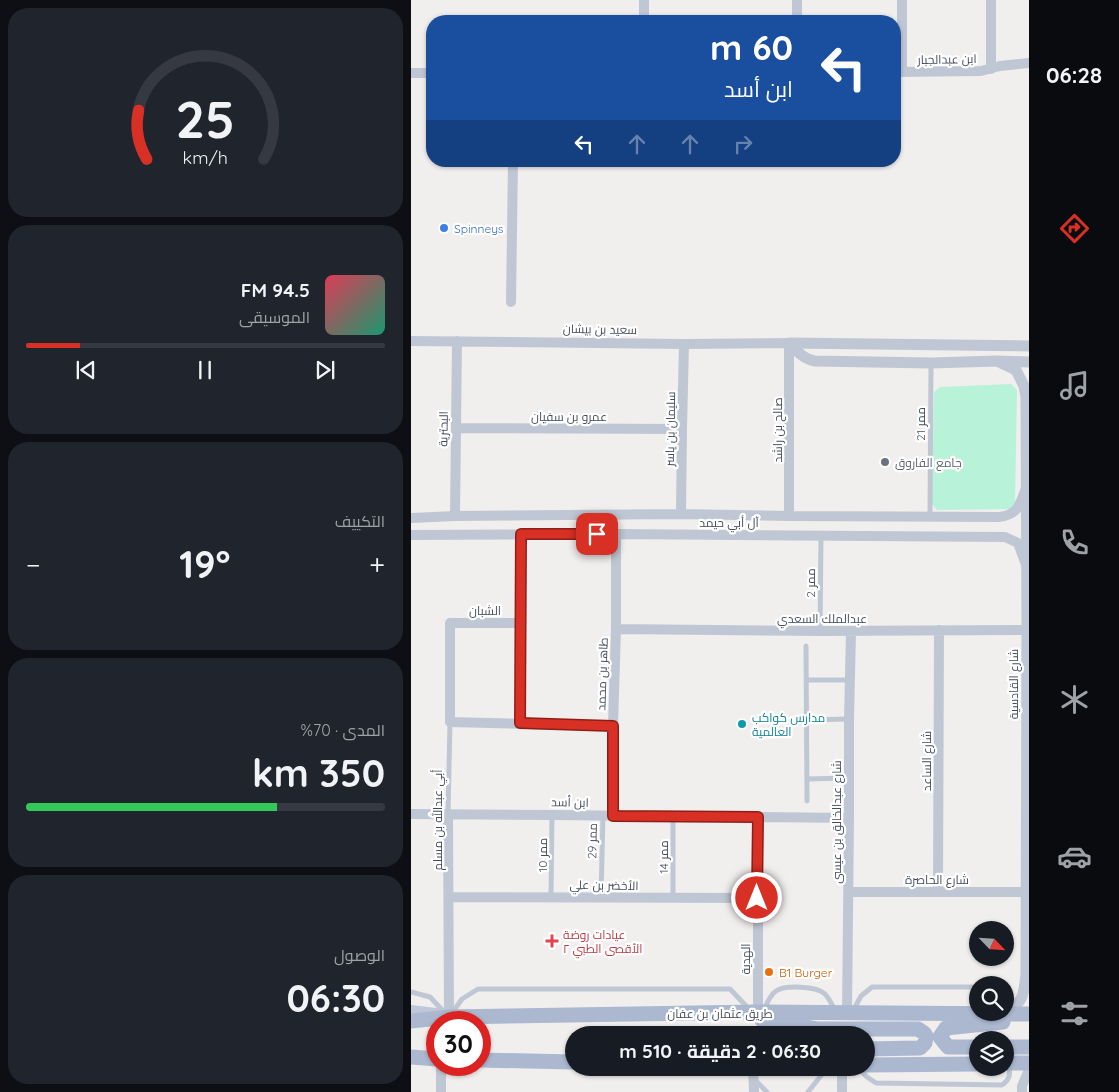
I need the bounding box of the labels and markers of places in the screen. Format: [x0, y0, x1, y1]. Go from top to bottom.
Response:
place label: Spinneys [454, 221, 504, 236]
marker: Spinneys [438, 222, 450, 234]
place label: جامع الفاروق [895, 455, 962, 471]
marker: جامع الفاروق [879, 456, 891, 468]
pin [576, 513, 618, 555]
place label: مدارس كواكب العالمية [752, 710, 825, 739]
marker: مدارس كواكب العالمية [736, 718, 748, 730]
place label: عيادات روضة الأقصى الطبي ٢ [563, 927, 642, 959]
marker: عيادات روضة الأقصى الطبي ٢ [545, 934, 559, 948]
place label: B1 Burger [779, 965, 833, 980]
marker: B1 Burger [763, 966, 775, 978]

